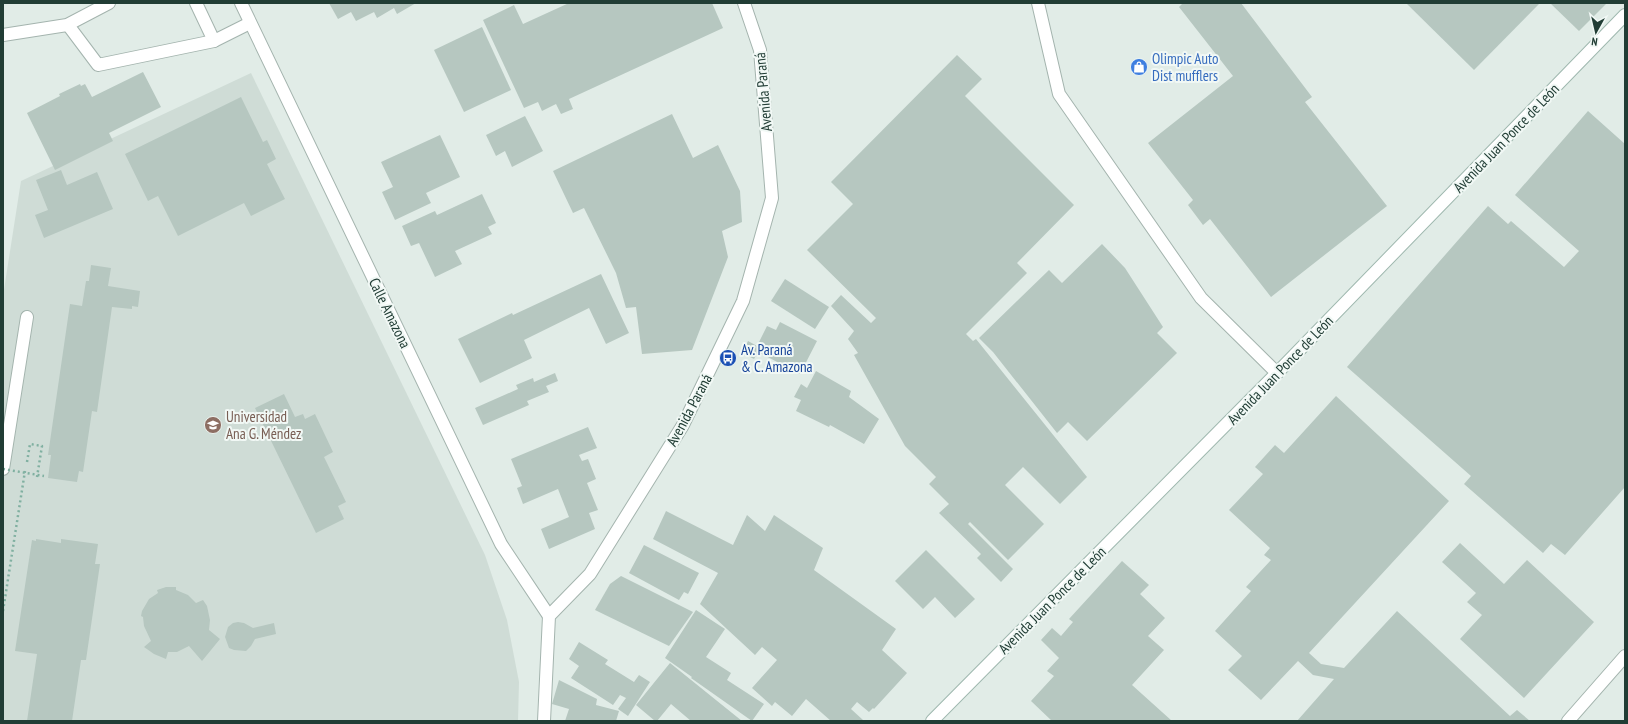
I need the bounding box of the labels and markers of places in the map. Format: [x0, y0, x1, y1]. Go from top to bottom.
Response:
place label: Olimpic Auto Dist mufflers [1152, 49, 1218, 85]
shop icon: Olimpic Auto Dist mufflers [1129, 57, 1149, 77]
place label: Av. Paraná & C. Amazona [741, 340, 813, 376]
bus stop icon: Av. Paraná & C. Amazona [718, 348, 738, 368]
place label: Universidad Ana G. Méndez [226, 407, 301, 443]
school or university icon: Universidad Ana G. Méndez [203, 415, 223, 435]

